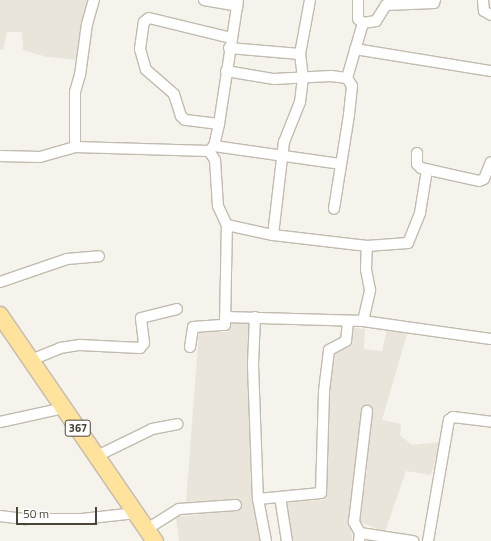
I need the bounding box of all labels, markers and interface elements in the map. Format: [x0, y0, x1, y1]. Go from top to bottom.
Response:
road number: 367 [64, 419, 92, 437]
scale bar [18, 499, 99, 525]
text: 50 m [23, 504, 49, 523]

